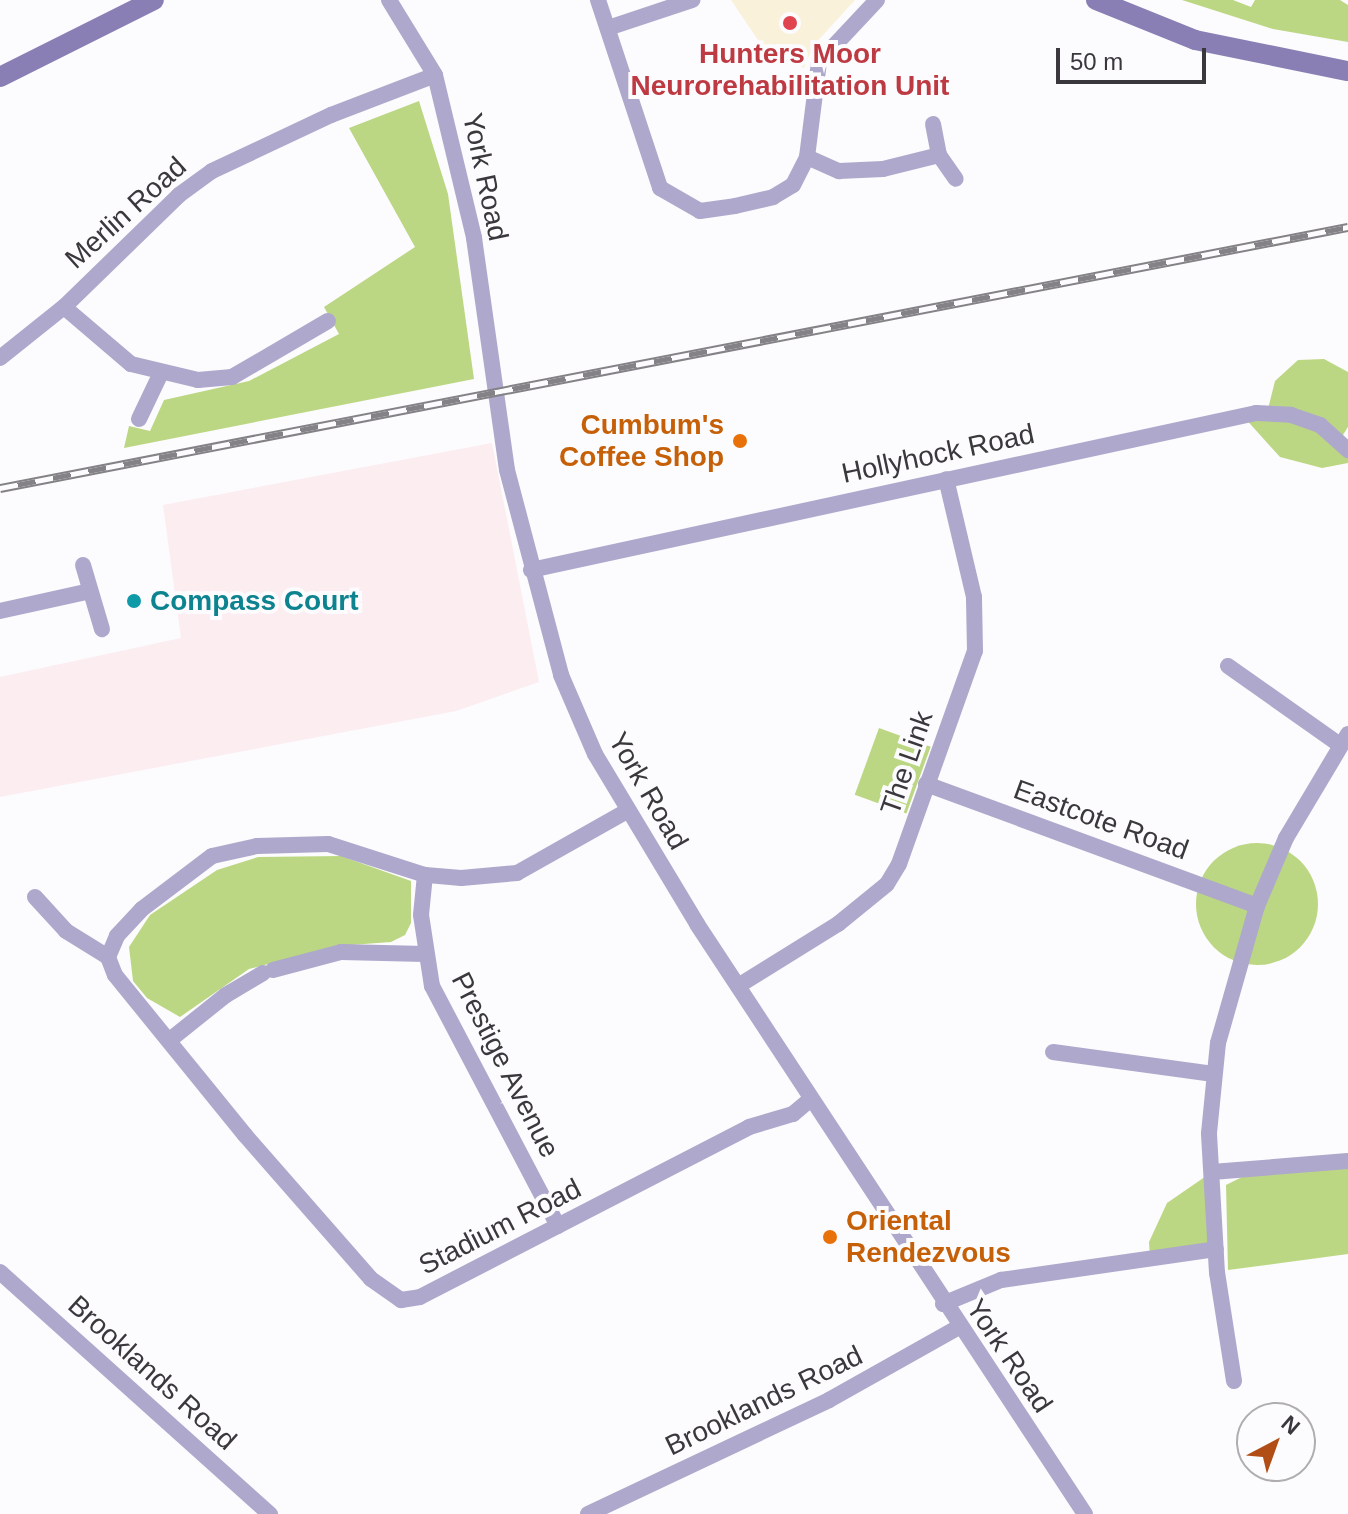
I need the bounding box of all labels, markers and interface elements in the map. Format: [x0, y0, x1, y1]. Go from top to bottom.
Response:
marker: Hunters Moor Neurorehabilitation Unit [779, 12, 801, 34]
scale bar [1060, 32, 1210, 82]
place label: Hunters Moor Neurorehabilitation Unit [631, 37, 949, 103]
text: 50 m [1070, 48, 1123, 75]
street label: York Road [455, 110, 515, 244]
street label: Merlin Road [59, 150, 193, 276]
place label: Cumbum's Coffee Shop [559, 408, 724, 474]
street label: Hollyhock Road [839, 417, 1037, 491]
marker: Cumbum's Coffee Shop [731, 432, 749, 450]
place label: Compass Court [150, 584, 358, 618]
marker: Compass Court [125, 592, 143, 610]
street label: The Link [874, 707, 940, 819]
street label: York Road [601, 726, 695, 856]
street label: Eastcote Road [1009, 773, 1193, 867]
street label: Prestige Avenue [444, 966, 566, 1164]
street label: Stadium Road [413, 1172, 587, 1282]
place label: Oriental Rendezvous [846, 1204, 1011, 1270]
marker: Oriental Rendezvous [821, 1228, 839, 1246]
street label: Brooklands Road [61, 1289, 243, 1457]
street label: York Road [959, 1293, 1059, 1419]
street label: Brooklands Road [660, 1339, 868, 1463]
north arrow [1236, 1402, 1316, 1482]
text: N [1277, 1410, 1305, 1440]

